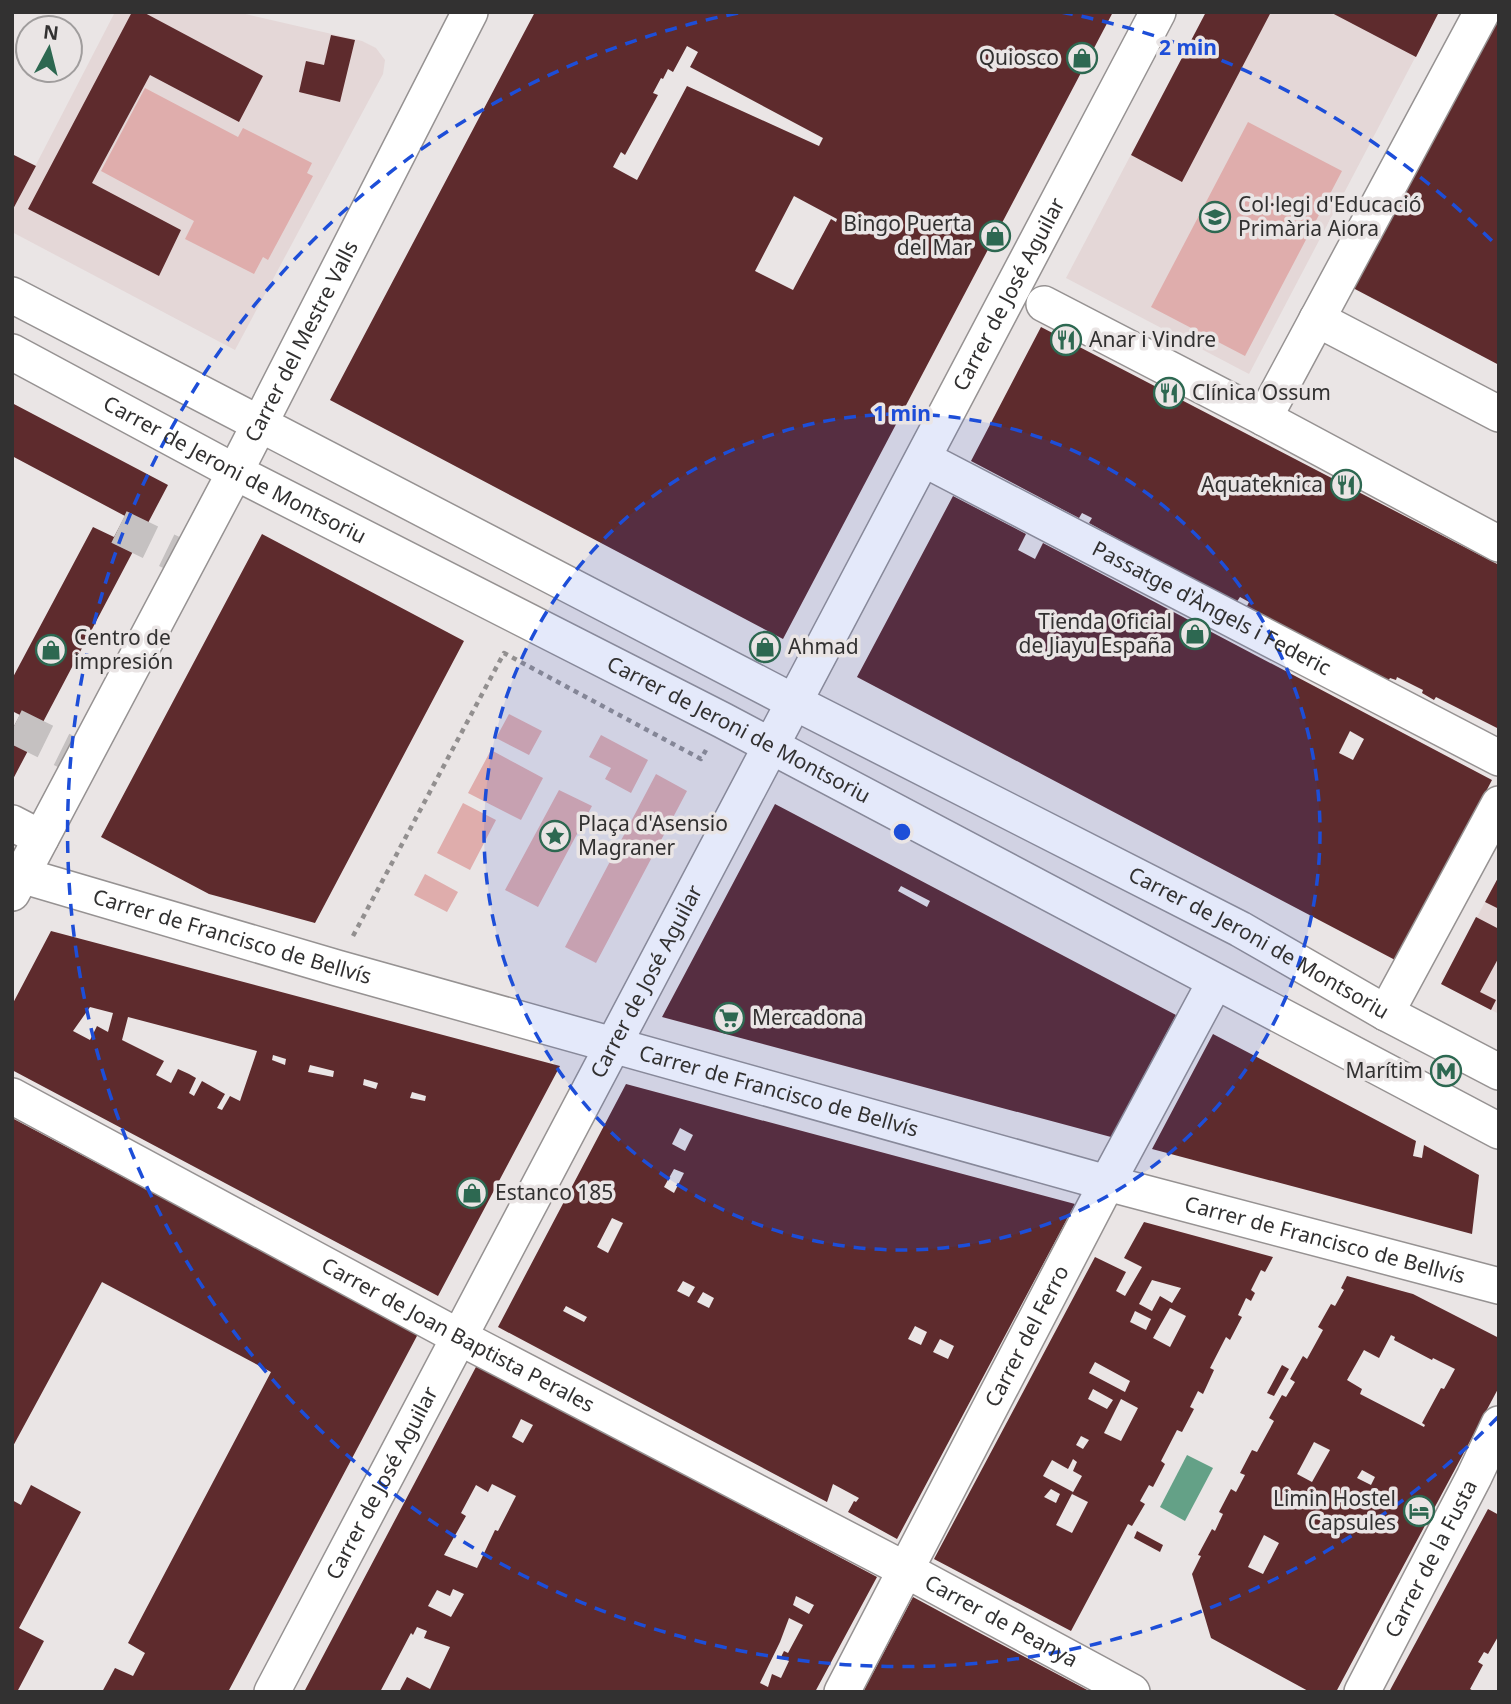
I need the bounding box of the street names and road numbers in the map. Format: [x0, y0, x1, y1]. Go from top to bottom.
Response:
street label: Carrer de José Aguilar [946, 192, 1071, 395]
street label: Carrer del Mestre Valls [238, 235, 364, 447]
street label: Carrer de Jeroni de Montsoriu [99, 389, 371, 550]
street label: Passatge d'Àngels i Federic [1088, 534, 1336, 681]
street label: Carrer de Jeroni de Montsoriu [603, 649, 876, 809]
street label: Carrer de Jeroni de Montsoriu [1124, 860, 1394, 1025]
street label: Carrer de José Aguilar [583, 879, 708, 1083]
street label: Carrer de Francisco de Bellvís [90, 882, 375, 990]
street label: Carrer de Francisco de Bellvís [636, 1038, 922, 1143]
street label: Carrer de Francisco de Bellvís [1182, 1189, 1468, 1289]
street label: Carrer de Joan Baptista Perales [317, 1251, 600, 1418]
street label: Carrer del Ferro [978, 1260, 1075, 1412]
street label: Carrer de José Aguilar [319, 1381, 444, 1584]
street label: Carrer de la Fusta [1378, 1475, 1483, 1642]
street label: Carrer de Peanya [920, 1568, 1083, 1673]

